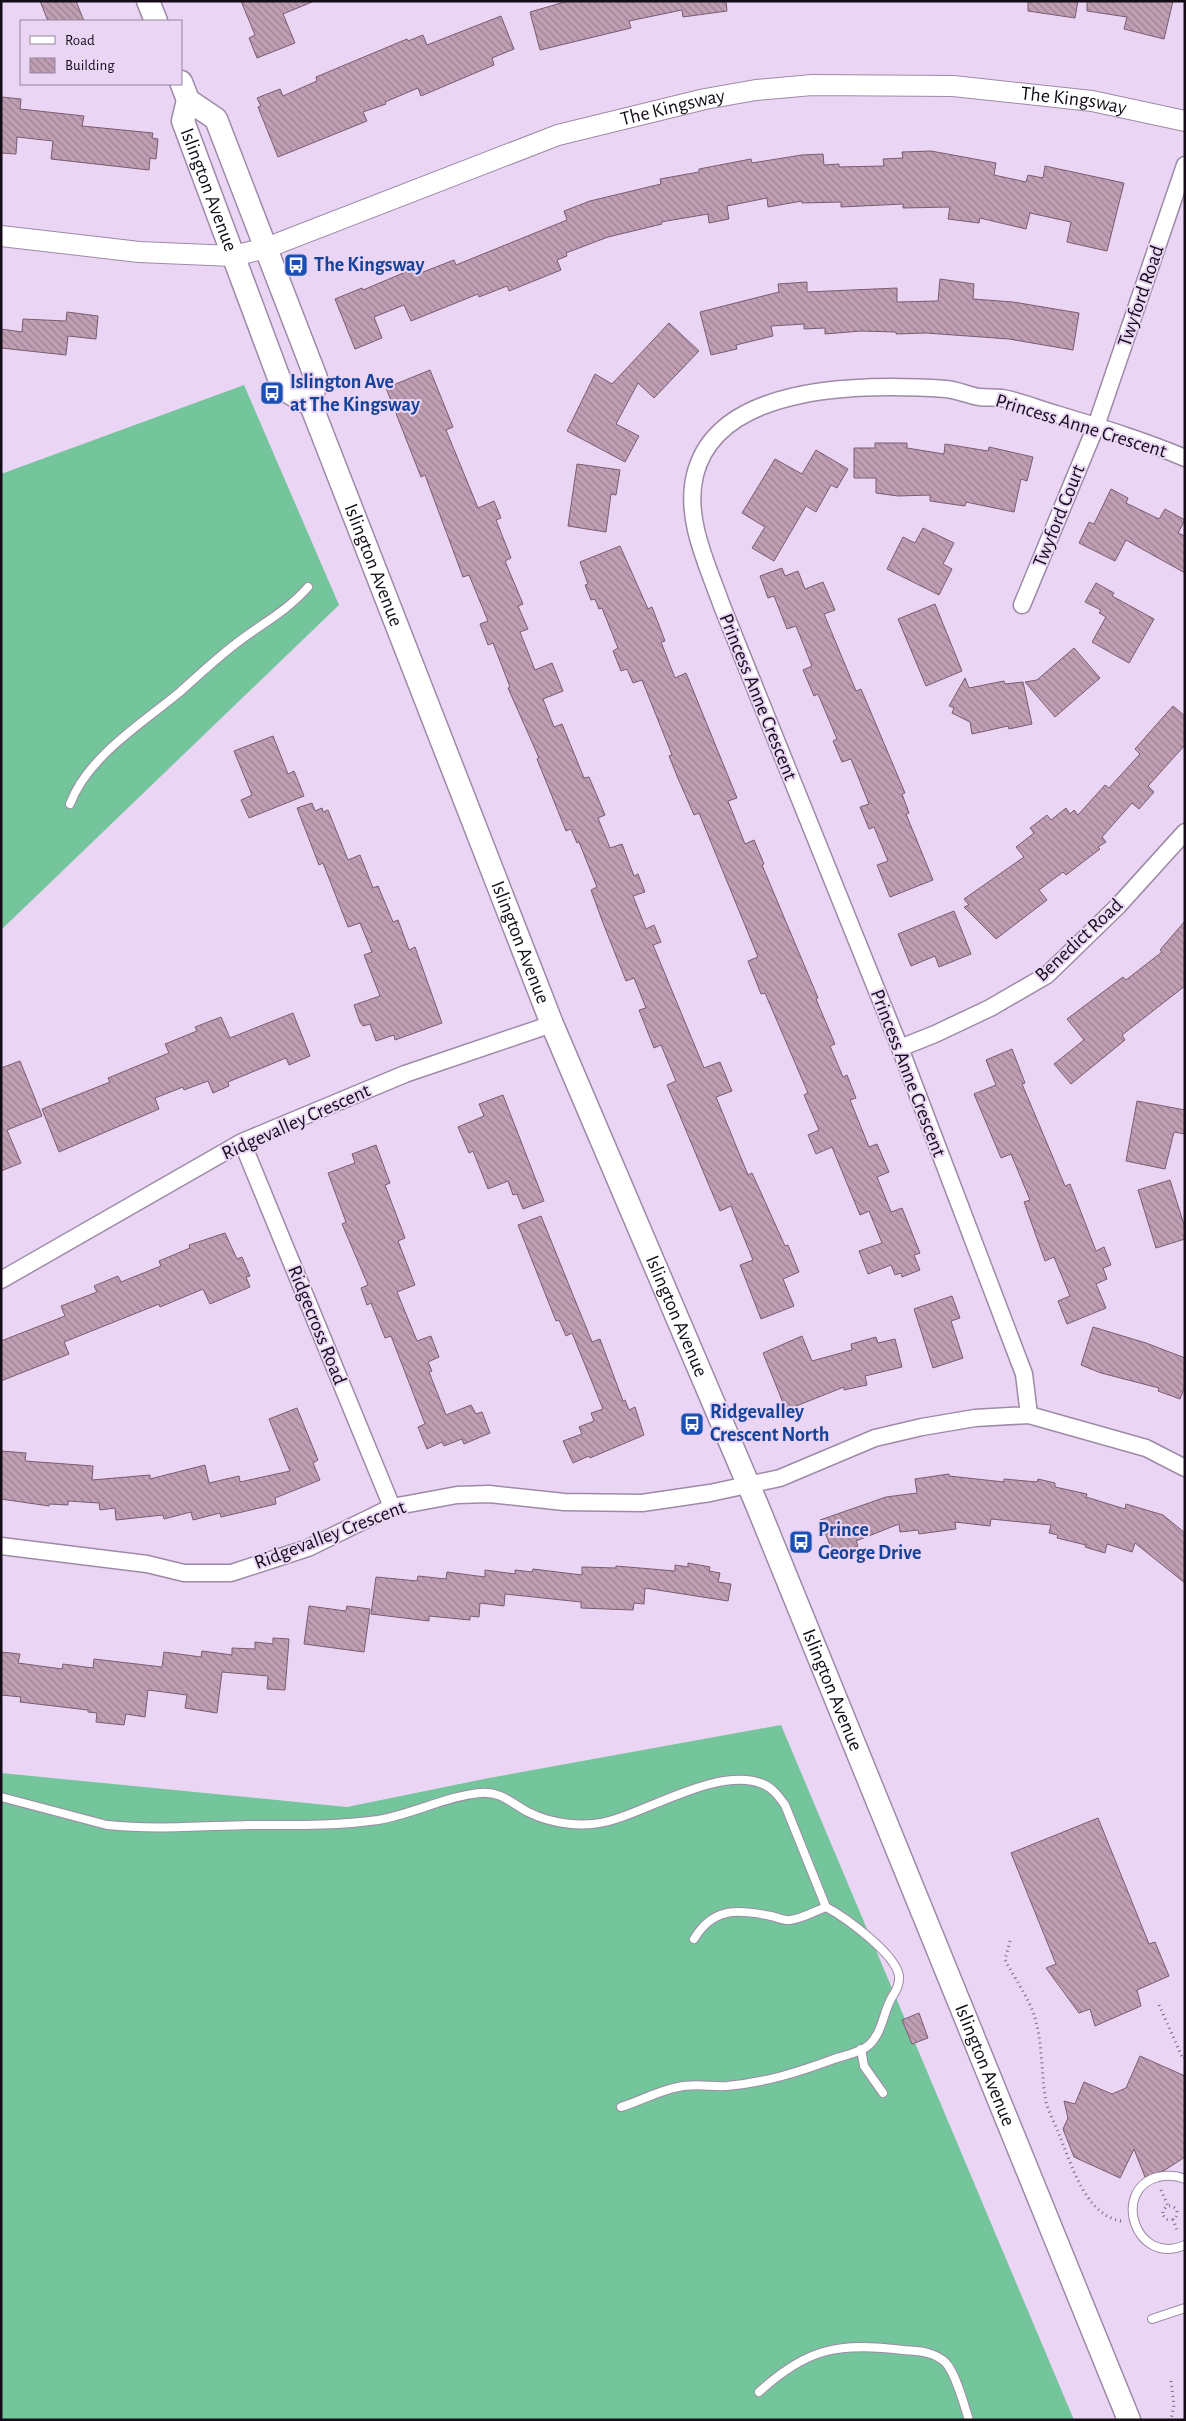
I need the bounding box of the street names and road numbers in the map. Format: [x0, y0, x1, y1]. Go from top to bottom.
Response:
street label: The Kingsway [1020, 83, 1129, 118]
street label: The Kingsway [618, 86, 727, 129]
street label: Islington Avenue [177, 125, 241, 254]
street label: Twyford Road [1114, 243, 1168, 349]
street label: Princess Anne Crescent [993, 390, 1170, 462]
street label: Twyford Court [1029, 461, 1089, 570]
street label: Islington Avenue [340, 501, 406, 629]
street label: Princess Anne Crescent [715, 611, 801, 784]
street label: Islington Avenue [487, 878, 553, 1007]
street label: Benedict Road [1031, 895, 1127, 985]
street label: Princess Anne Crescent [867, 986, 949, 1160]
street label: Ridgevalley Crescent [219, 1080, 374, 1164]
street label: Islington Avenue [642, 1252, 711, 1380]
street label: Ridgecross Road [284, 1262, 350, 1388]
street label: Ridgevalley Crescent [252, 1497, 409, 1573]
street label: Islington Avenue [798, 1626, 866, 1754]
street label: Islington Avenue [951, 2001, 1018, 2129]

